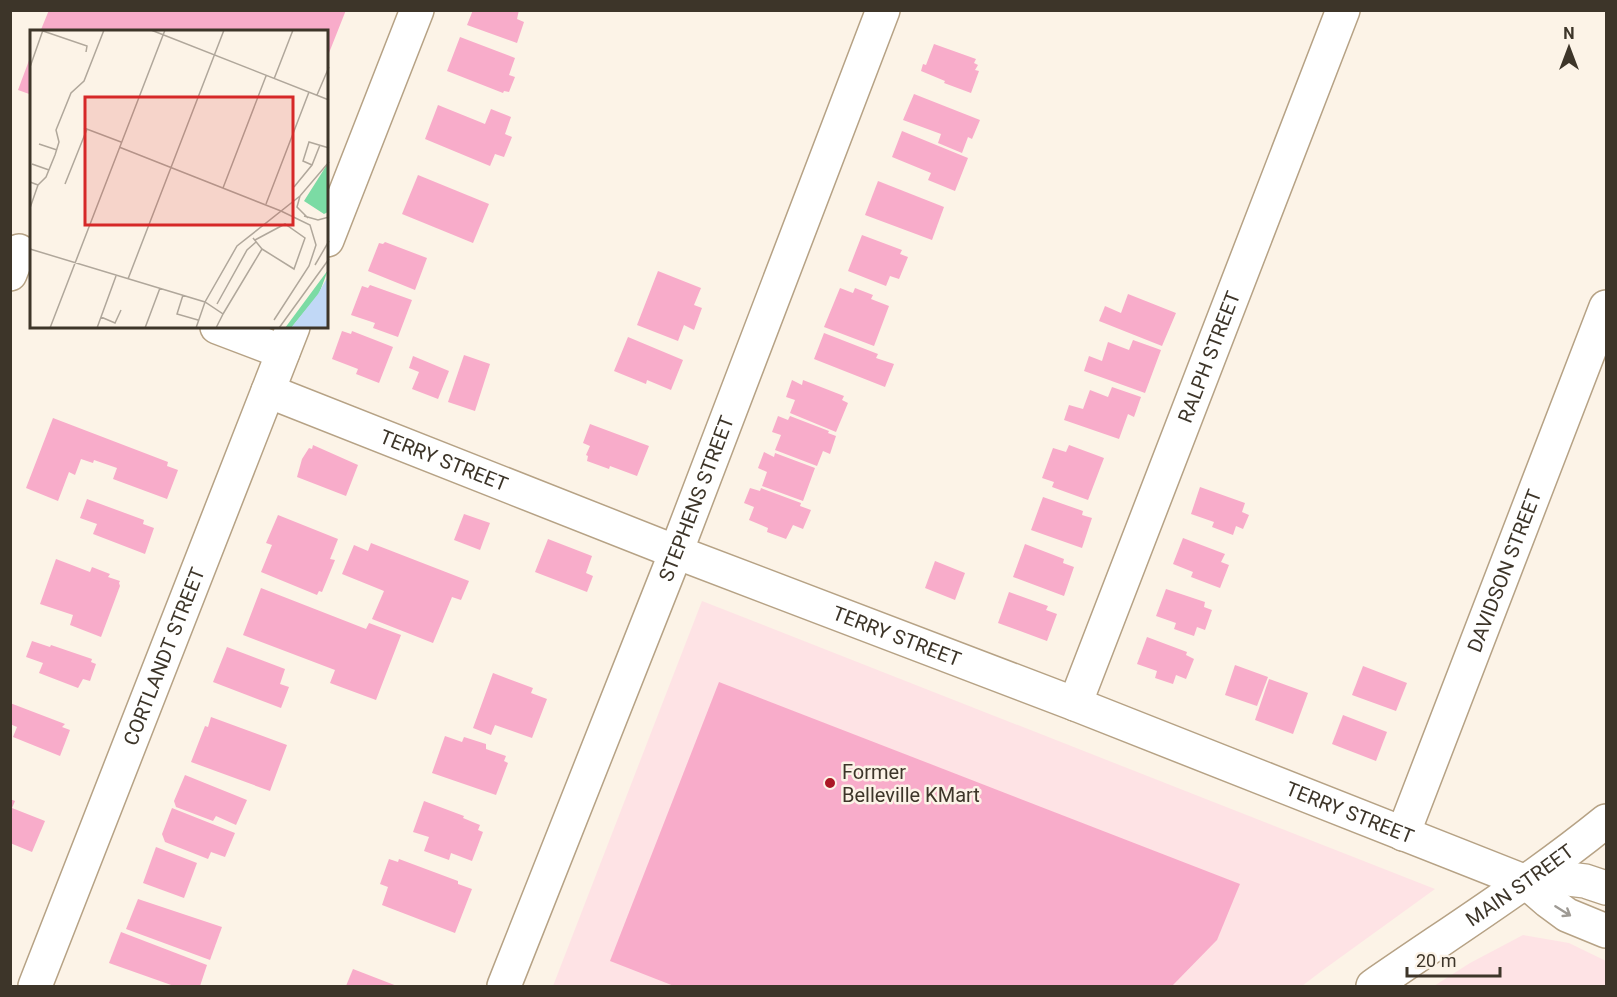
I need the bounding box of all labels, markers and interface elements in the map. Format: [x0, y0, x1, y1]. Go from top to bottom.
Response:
north arrow [1539, 18, 1599, 78]
text: N [1563, 24, 1575, 43]
inset map [30, 30, 328, 328]
street label: RALPH STREET [1173, 288, 1245, 426]
street label: STEPHENS STREET [654, 412, 739, 585]
street label: TERRY STREET [376, 424, 511, 496]
street label: DAVIDSON STREET [1462, 486, 1547, 656]
street label: CORTLANDT STREET [118, 564, 210, 749]
street label: TERRY STREET [829, 601, 965, 672]
place label: Former Belleville KMart [842, 760, 980, 807]
marker: Former Belleville KMart [823, 776, 837, 790]
street label: TERRY STREET [1282, 776, 1417, 849]
street label: MAIN STREET [1461, 839, 1578, 931]
one-way arrow [1554, 906, 1571, 918]
scale bar [1407, 940, 1500, 978]
text: 20 m [1416, 950, 1456, 971]

